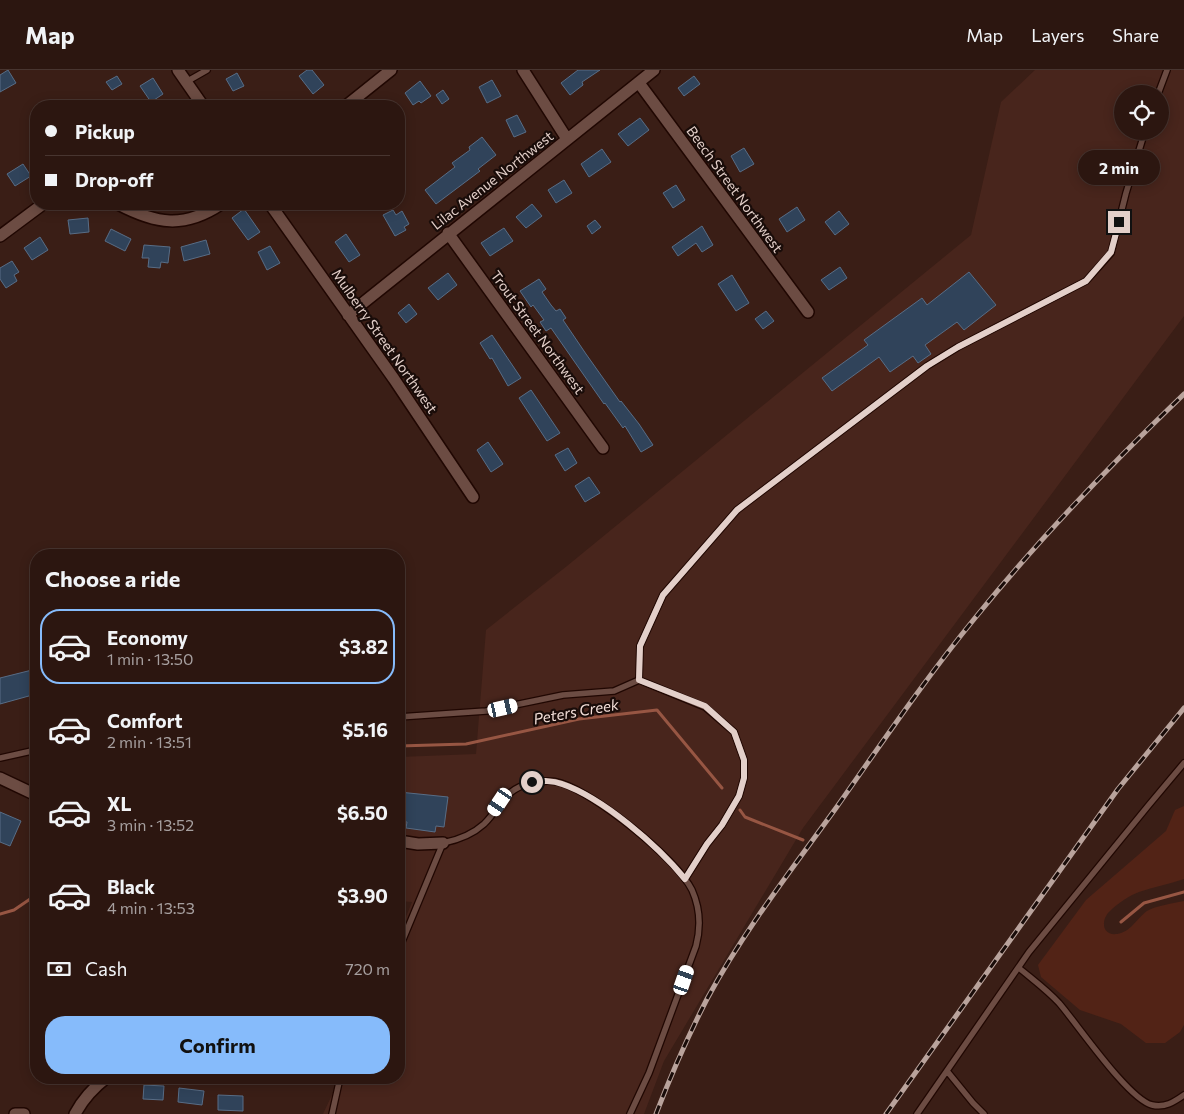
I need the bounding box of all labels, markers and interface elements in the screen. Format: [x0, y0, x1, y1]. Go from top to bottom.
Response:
text: Map [25, 20, 75, 49]
text: Map [966, 24, 1003, 46]
text: Layers [1031, 24, 1084, 46]
text: Share [1112, 24, 1159, 46]
map controls [1114, 85, 1169, 140]
button: locate [1114, 85, 1169, 140]
text: Pickup [75, 120, 135, 143]
street label: Beech Street Northwest [683, 122, 787, 256]
street label: Lilac Avenue Northwest [428, 127, 557, 233]
callout: 2 min [1078, 150, 1160, 184]
text: 2 min [1099, 158, 1139, 177]
text: Drop-off [75, 168, 154, 191]
route end [1108, 211, 1130, 233]
street label: Mulberry Street Northwest [329, 266, 442, 417]
street label: Trout Street Northwest [487, 267, 589, 397]
text: Choose a ride [45, 565, 180, 592]
icon: car [47, 624, 92, 669]
text: Economy [107, 626, 188, 649]
text: $3.82 [339, 635, 388, 658]
text: 1 min · 13:50 [107, 649, 193, 668]
water label: Peters Creek [532, 694, 621, 727]
car [486, 697, 519, 719]
icon: car [47, 707, 92, 752]
text: Comfort [107, 709, 183, 732]
text: $5.16 [342, 718, 388, 741]
text: 2 min · 13:51 [107, 732, 192, 751]
route start [521, 771, 543, 793]
car [485, 785, 514, 819]
icon: car [47, 790, 92, 835]
text: XL [107, 792, 132, 815]
text: $6.50 [337, 801, 388, 824]
text: 3 min · 13:52 [107, 815, 194, 834]
icon: car [47, 873, 92, 918]
text: Black [107, 875, 155, 898]
text: $3.90 [337, 884, 388, 907]
text: 4 min · 13:53 [107, 898, 195, 917]
icon: cash [45, 955, 73, 983]
text: Cash [85, 957, 127, 980]
text: 720 m [345, 959, 390, 978]
car [672, 963, 695, 997]
button: Confirm [45, 1016, 390, 1074]

